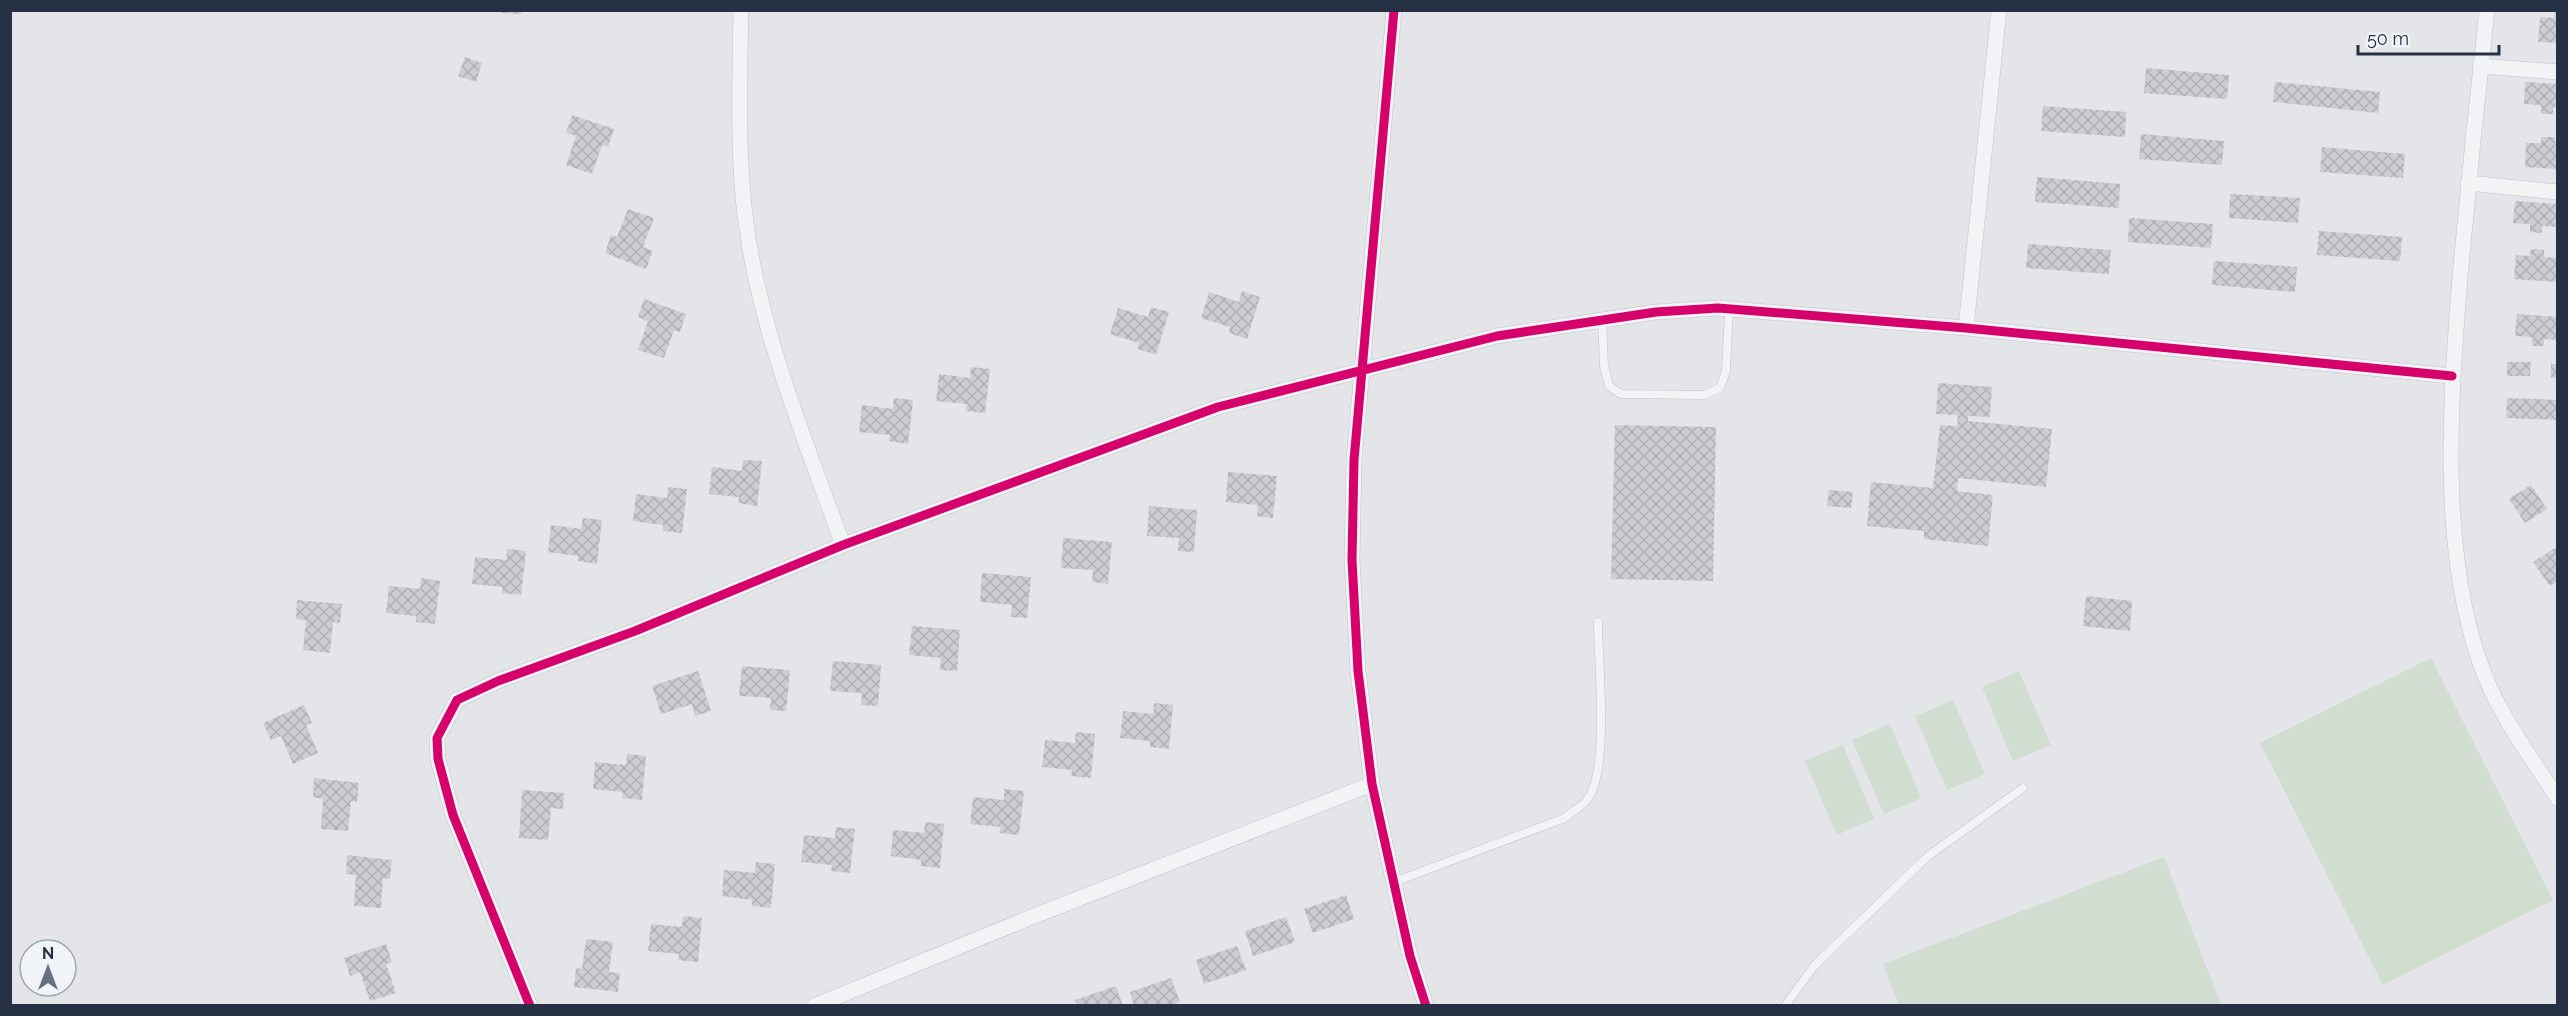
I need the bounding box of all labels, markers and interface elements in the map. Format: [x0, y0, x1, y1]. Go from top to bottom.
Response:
scale bar [2358, 18, 2499, 56]
text: 50 m [2367, 28, 2409, 49]
north arrow [18, 938, 78, 998]
text: N [42, 944, 54, 963]

